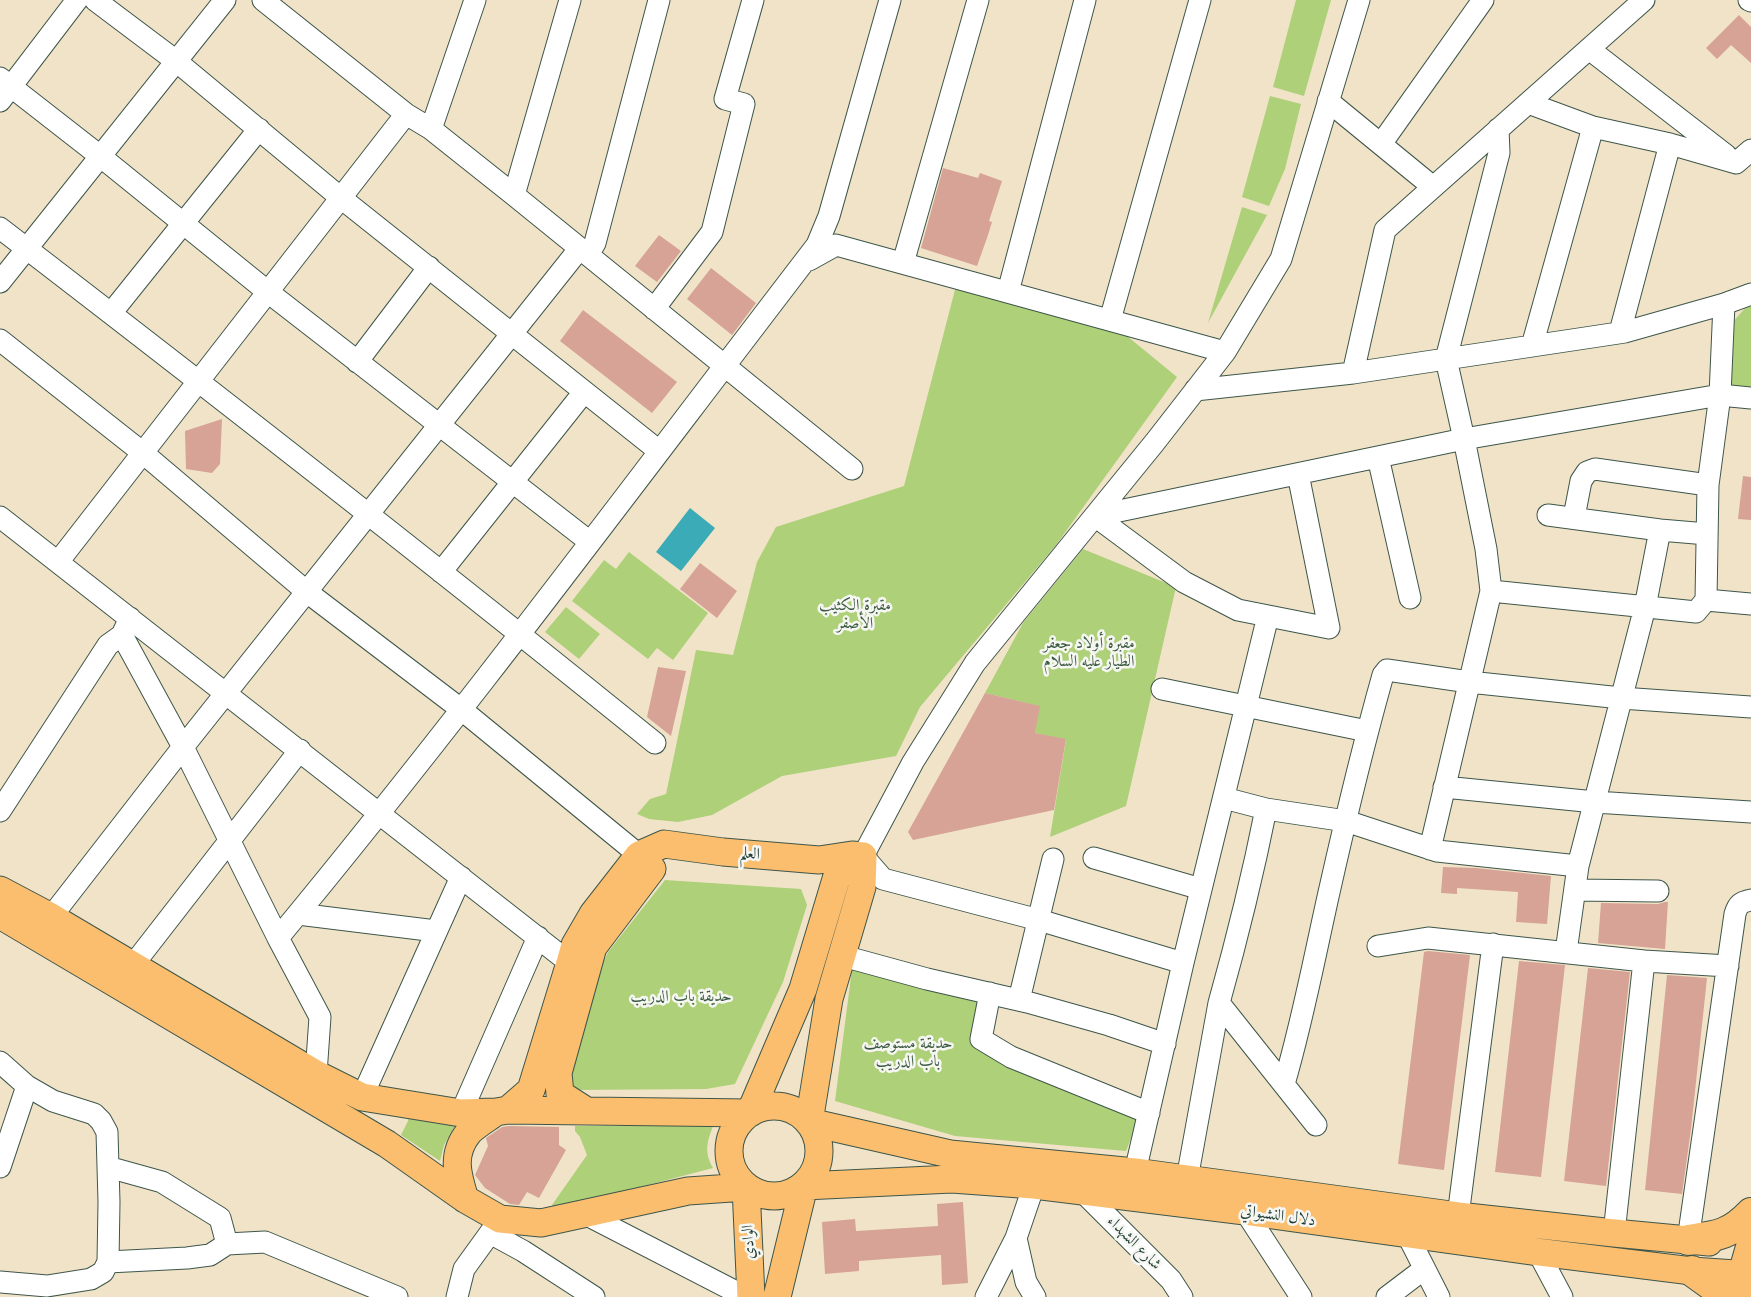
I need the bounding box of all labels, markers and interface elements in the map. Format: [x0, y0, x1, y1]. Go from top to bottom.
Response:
park label: مقبرة الكثيب الأصفر [819, 596, 891, 634]
park label: مقبرة أولاد جعفر الطيار عليه السلام [1043, 634, 1135, 672]
street label: العلم [739, 844, 761, 864]
park label: حديقة باب الدريب [630, 987, 732, 1007]
park label: حديقة مستوصف باب الدريب [864, 1034, 952, 1072]
street label: دلال النشيواتي [1239, 1201, 1317, 1231]
street label: شارع الشهداء [1103, 1212, 1165, 1274]
street label: الوادي [739, 1224, 759, 1260]

